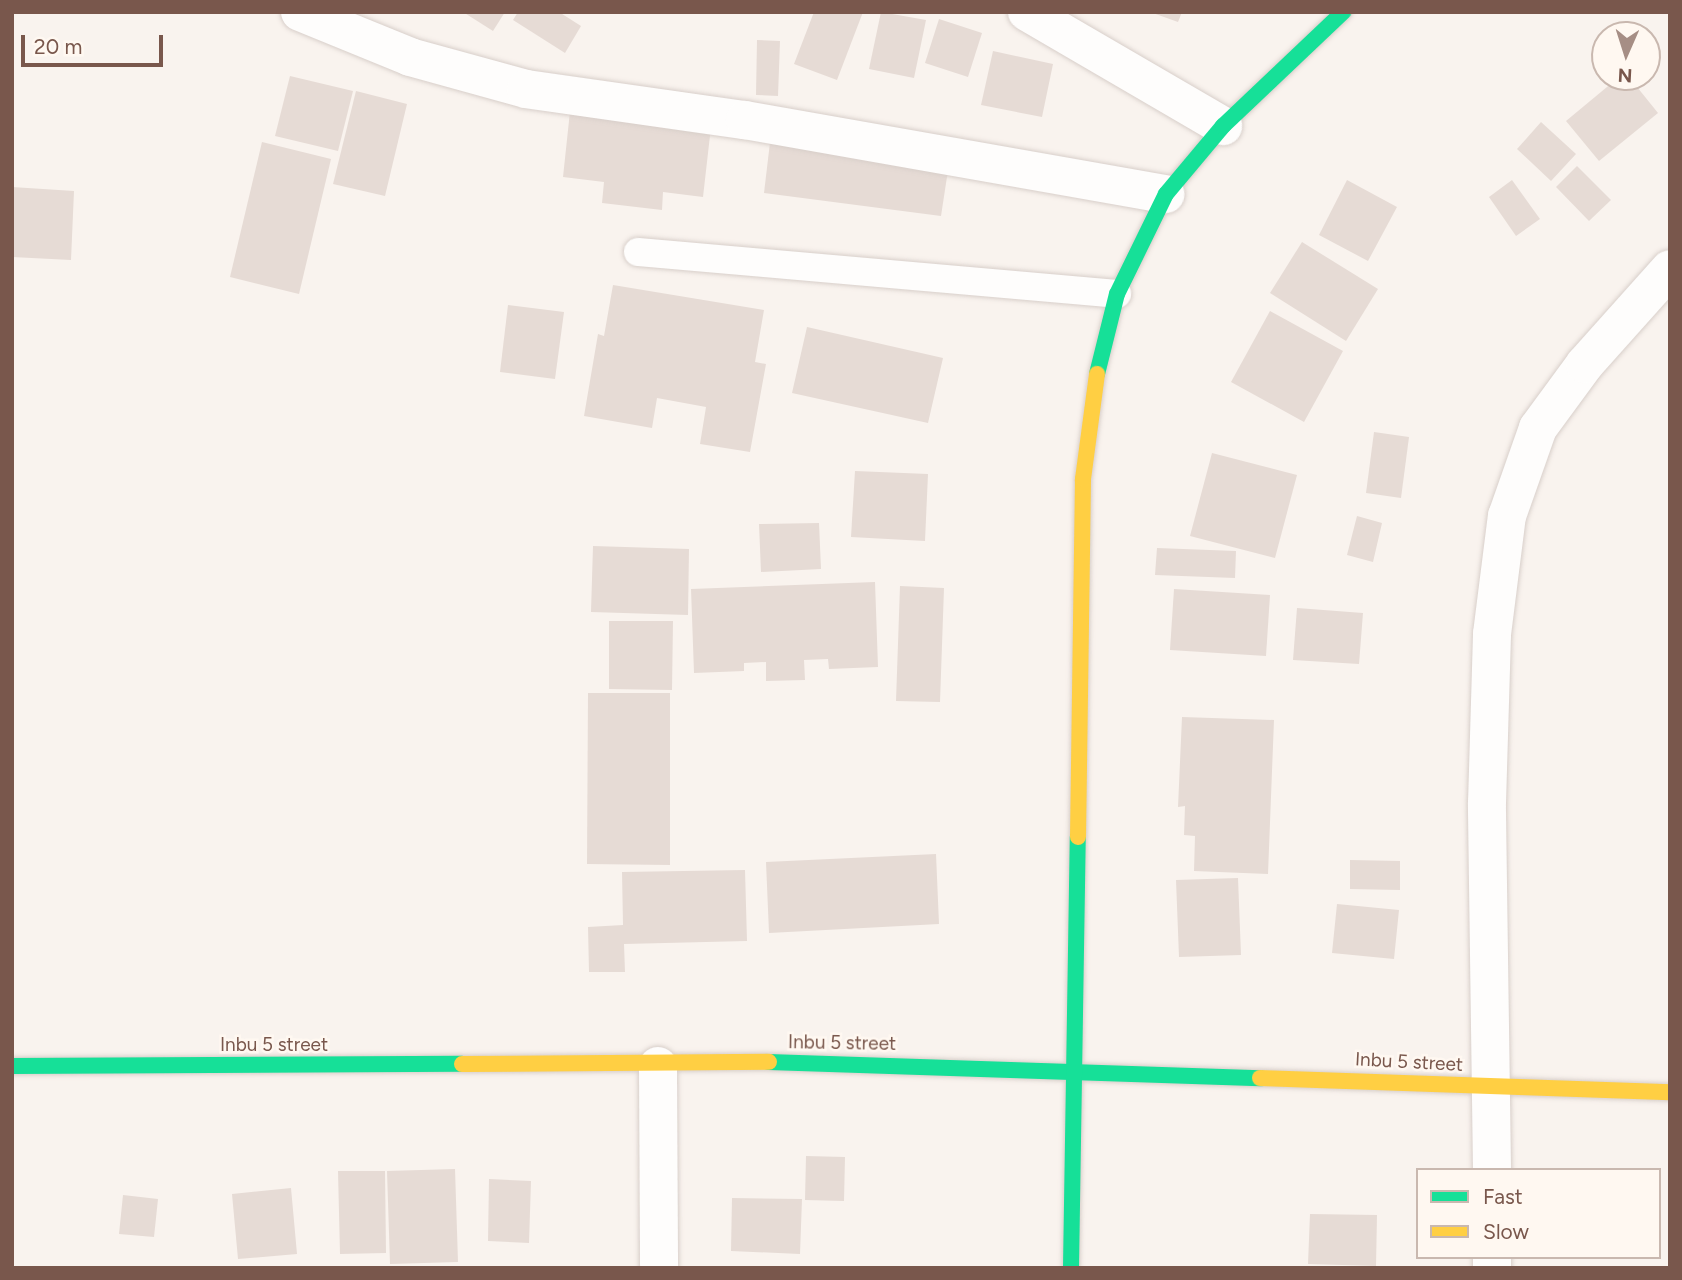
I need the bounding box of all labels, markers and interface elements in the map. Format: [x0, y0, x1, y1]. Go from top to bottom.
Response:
scale bar [24, 21, 166, 65]
north arrow [1591, 21, 1661, 91]
text: 20 m [34, 34, 82, 59]
text: N [1617, 64, 1633, 87]
street label: Inbu 5 street [788, 1031, 896, 1055]
street label: Inbu 5 street [220, 1034, 328, 1056]
street label: Inbu 5 street [1354, 1048, 1464, 1076]
legend [1416, 1168, 1661, 1259]
text: Fast [1483, 1184, 1523, 1209]
text: Slow [1483, 1219, 1529, 1244]

